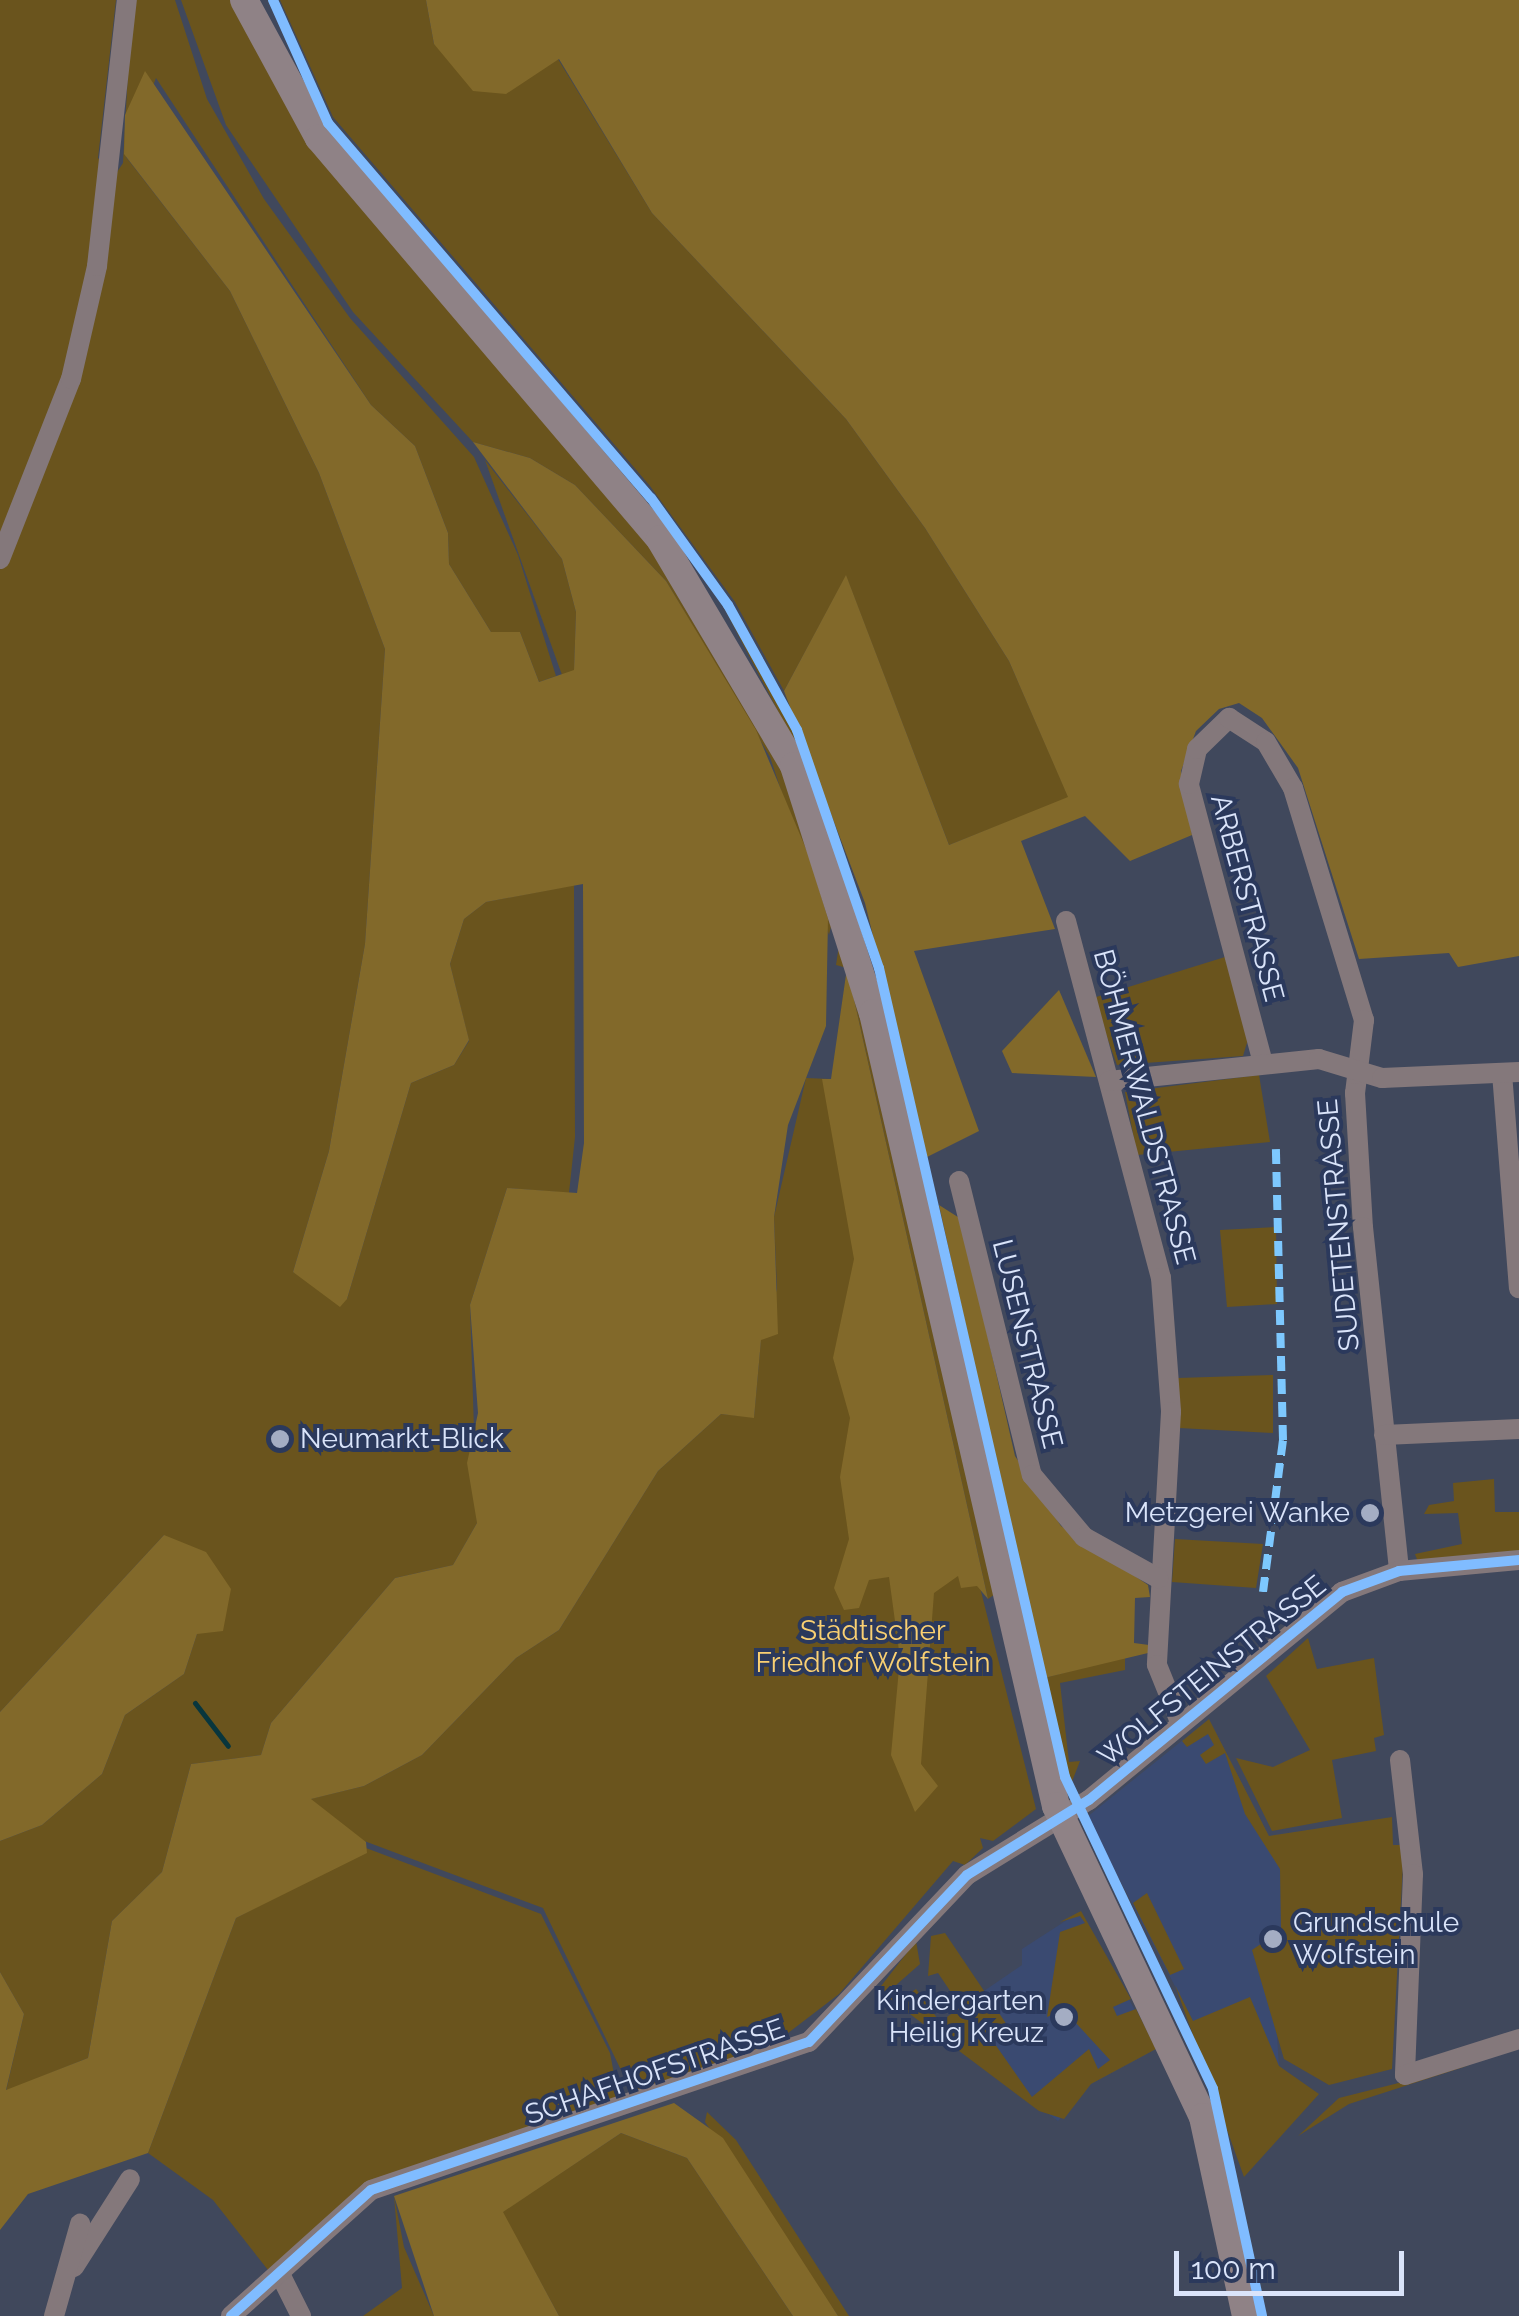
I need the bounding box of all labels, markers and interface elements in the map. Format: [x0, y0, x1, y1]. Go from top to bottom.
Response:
street label: ARBERSTRASSE [1203, 791, 1291, 1005]
street label: BÖHMERWALDSTRASSE [1086, 946, 1202, 1268]
street label: SUDETENSTRASSE [1311, 1098, 1367, 1352]
street label: LUSENSTRASSE [985, 1236, 1069, 1452]
place label: Neumarkt-Blick [300, 1422, 504, 1456]
marker: Neumarkt-Blick [269, 1428, 291, 1450]
place label: Metzgerei Wanke [1124, 1496, 1350, 1530]
marker: Metzgerei Wanke [1359, 1502, 1381, 1524]
street label: WOLFSTEINSTRASSE [1091, 1569, 1333, 1773]
park label: Städtischer Friedhof Wolfstein [755, 1614, 991, 1680]
place label: Grundschule Wolfstein [1293, 1906, 1459, 1972]
marker: Grundschule Wolfstein [1262, 1928, 1284, 1950]
place label: Kindergarten Heilig Kreuz [876, 1984, 1044, 2050]
marker: Kindergarten Heilig Kreuz [1053, 2006, 1075, 2028]
street label: SCHAFHOFSTRASSE [521, 2012, 789, 2132]
scale bar [1179, 2231, 1409, 2293]
text: 100 m [1191, 2251, 1276, 2286]

